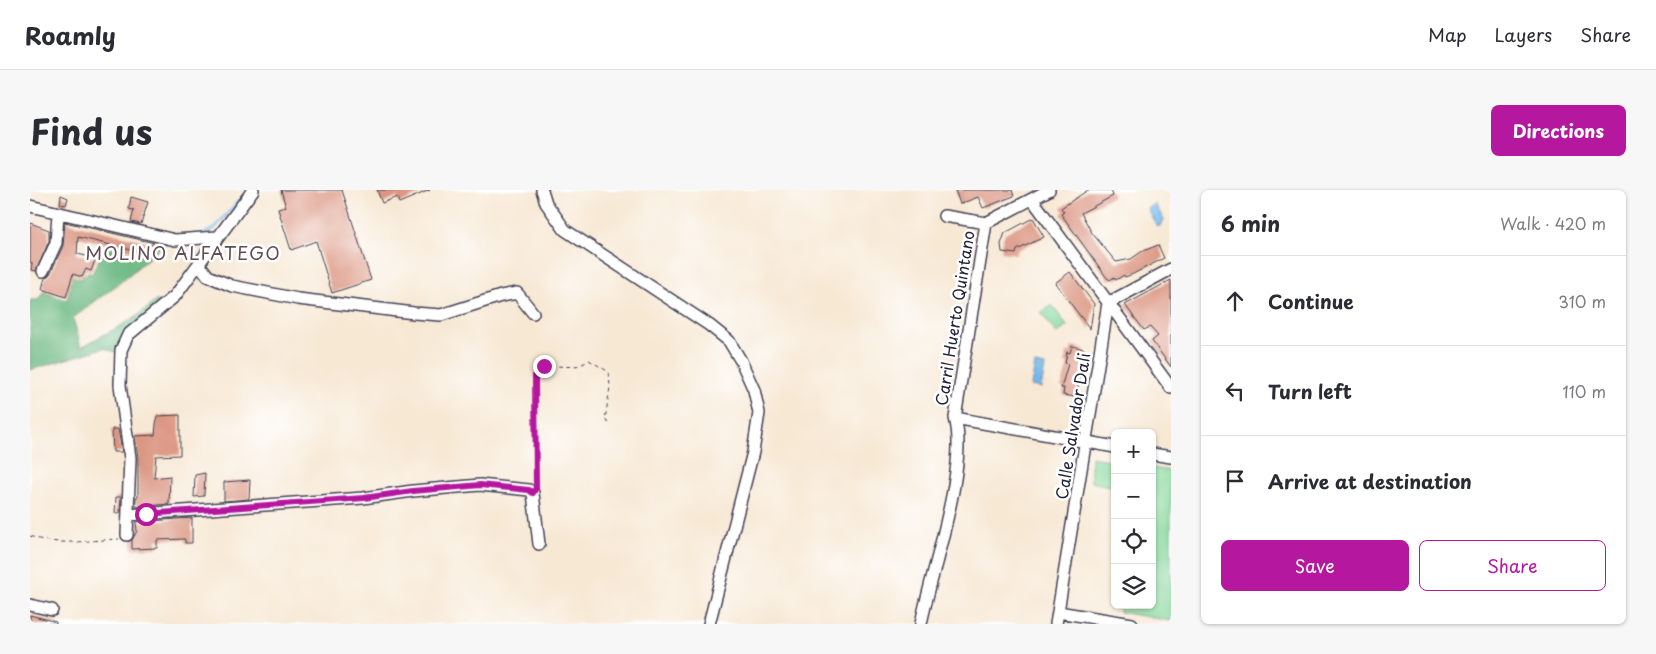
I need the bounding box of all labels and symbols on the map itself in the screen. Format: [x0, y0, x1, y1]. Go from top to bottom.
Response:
street label: Carril Huerto Quintano [928, 229, 980, 407]
district label: MOLINO ALFATEGO [85, 239, 281, 266]
street label: Calle Salvador Dali [1049, 351, 1095, 501]
route end [533, 355, 556, 378]
route start [135, 503, 158, 526]

